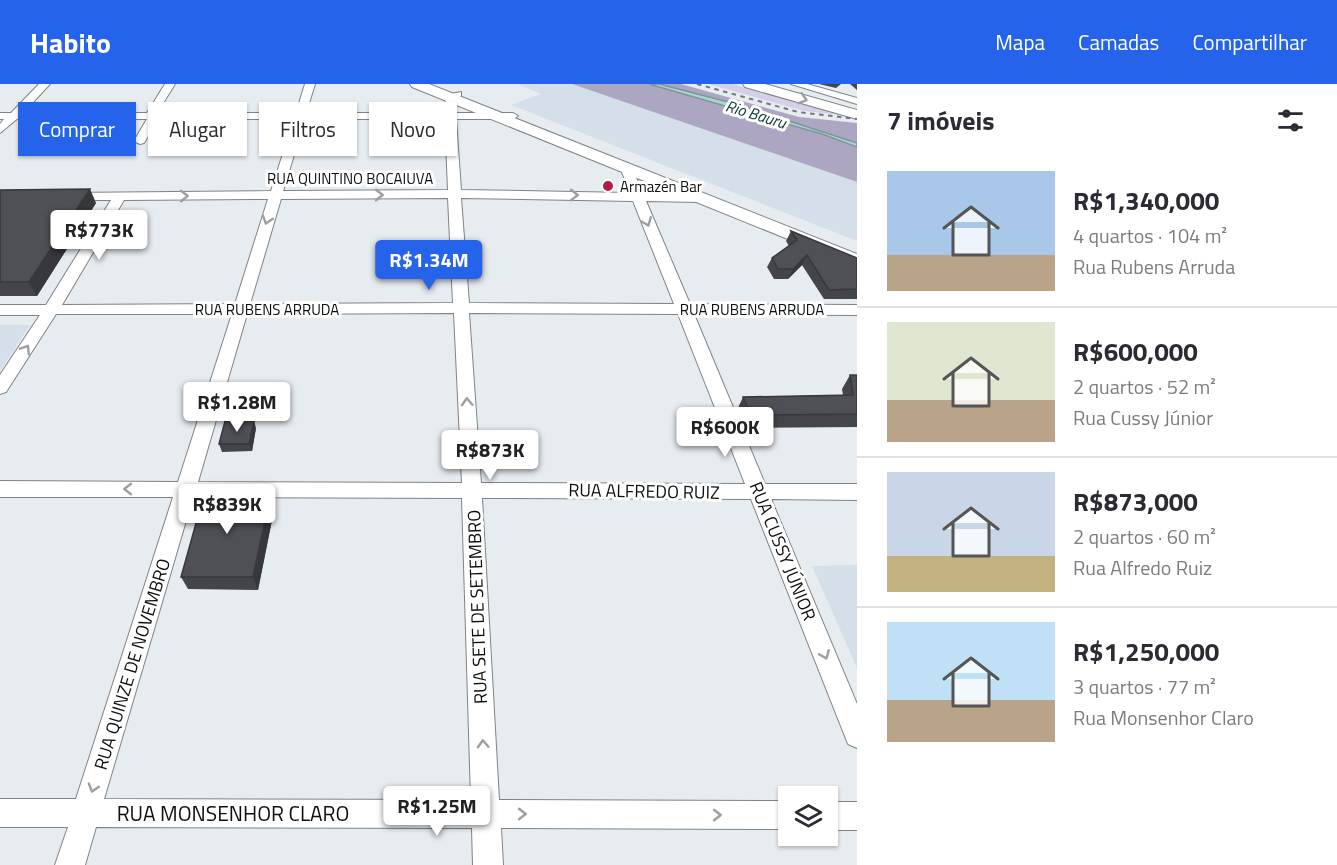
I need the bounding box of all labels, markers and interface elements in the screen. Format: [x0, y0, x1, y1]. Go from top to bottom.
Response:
text: Habito [30, 21, 111, 64]
text: Mapa [995, 26, 1045, 58]
text: Camadas [1078, 26, 1159, 58]
text: Compartilhar [1192, 26, 1307, 58]
one-way arrow [798, 92, 808, 104]
water label: Rio Bauru [723, 93, 790, 135]
text: 7 imóveis [887, 101, 994, 140]
chip: Comprar [18, 102, 136, 156]
chip: Alugar [148, 102, 247, 156]
chip: Filtros [259, 102, 357, 156]
chip: Novo [369, 102, 457, 156]
icon: filters [1274, 104, 1307, 137]
street label: RUA QUINTINO BOCAIUVA [267, 167, 433, 190]
place label: Armazén Bar [620, 175, 702, 198]
marker: Armazén Bar [601, 179, 615, 193]
text: R$1,340,000 [1073, 181, 1219, 220]
one-way arrow [375, 189, 384, 201]
one-way arrow [570, 189, 579, 201]
one-way arrow [180, 190, 189, 202]
icon: home [935, 195, 1007, 267]
pin: R$773K [50, 210, 148, 261]
text: R$773K [64, 214, 134, 245]
one-way arrow [262, 214, 274, 225]
one-way arrow [640, 216, 652, 227]
text: 4 quartos · 104 m² [1073, 220, 1227, 251]
pin: R$1.34M [374, 240, 484, 291]
text: R$1.34M [389, 244, 469, 275]
text: Rua Rubens Arruda [1073, 251, 1235, 282]
street label: RUA RUBENS ARRUDA [195, 298, 339, 321]
street label: RUA RUBENS ARRUDA [680, 298, 824, 321]
text: R$600,000 [1073, 332, 1198, 371]
one-way arrow [18, 345, 30, 355]
icon: home [935, 346, 1007, 418]
text: 2 quartos · 52 m² [1073, 371, 1216, 402]
pin: R$1.28M [182, 382, 292, 433]
text: R$1.28M [197, 386, 277, 417]
one-way arrow [461, 397, 474, 406]
text: Rua Cussy Júnior [1073, 402, 1213, 433]
pin: R$600K [676, 407, 774, 458]
text: R$600K [690, 411, 760, 442]
pin: R$873K [441, 430, 539, 481]
text: R$873K [455, 434, 525, 465]
street label: RUA ALFREDO RUIZ [568, 476, 720, 506]
street label: RUA CUSSY JÚNIOR [743, 477, 823, 625]
text: R$873,000 [1073, 482, 1198, 521]
one-way arrow [123, 483, 132, 495]
pin: R$839K [178, 484, 276, 535]
text: R$839K [192, 488, 262, 519]
icon: home [935, 496, 1007, 568]
street label: RUA SETE DE SETEMBRO [460, 510, 494, 704]
text: 2 quartos · 60 m² [1073, 521, 1216, 552]
text: Rua Alfredo Ruiz [1073, 552, 1212, 583]
street label: RUA QUINZE DE NOVEMBRO [87, 555, 177, 773]
text: R$1,250,000 [1073, 632, 1219, 671]
icon: home [935, 646, 1007, 718]
one-way arrow [818, 649, 830, 660]
text: 3 quartos · 77 m² [1073, 671, 1216, 702]
text: Rua Monsenhor Claro [1073, 702, 1254, 733]
one-way arrow [476, 739, 489, 748]
one-way arrow [88, 782, 100, 793]
pin: R$1.25M [382, 786, 492, 837]
map controls [778, 786, 838, 846]
button: layers [778, 786, 838, 846]
text: R$1.25M [397, 790, 477, 821]
street label: RUA MONSENHOR CLARO [117, 797, 349, 829]
one-way arrow [517, 808, 526, 820]
one-way arrow [712, 809, 721, 821]

